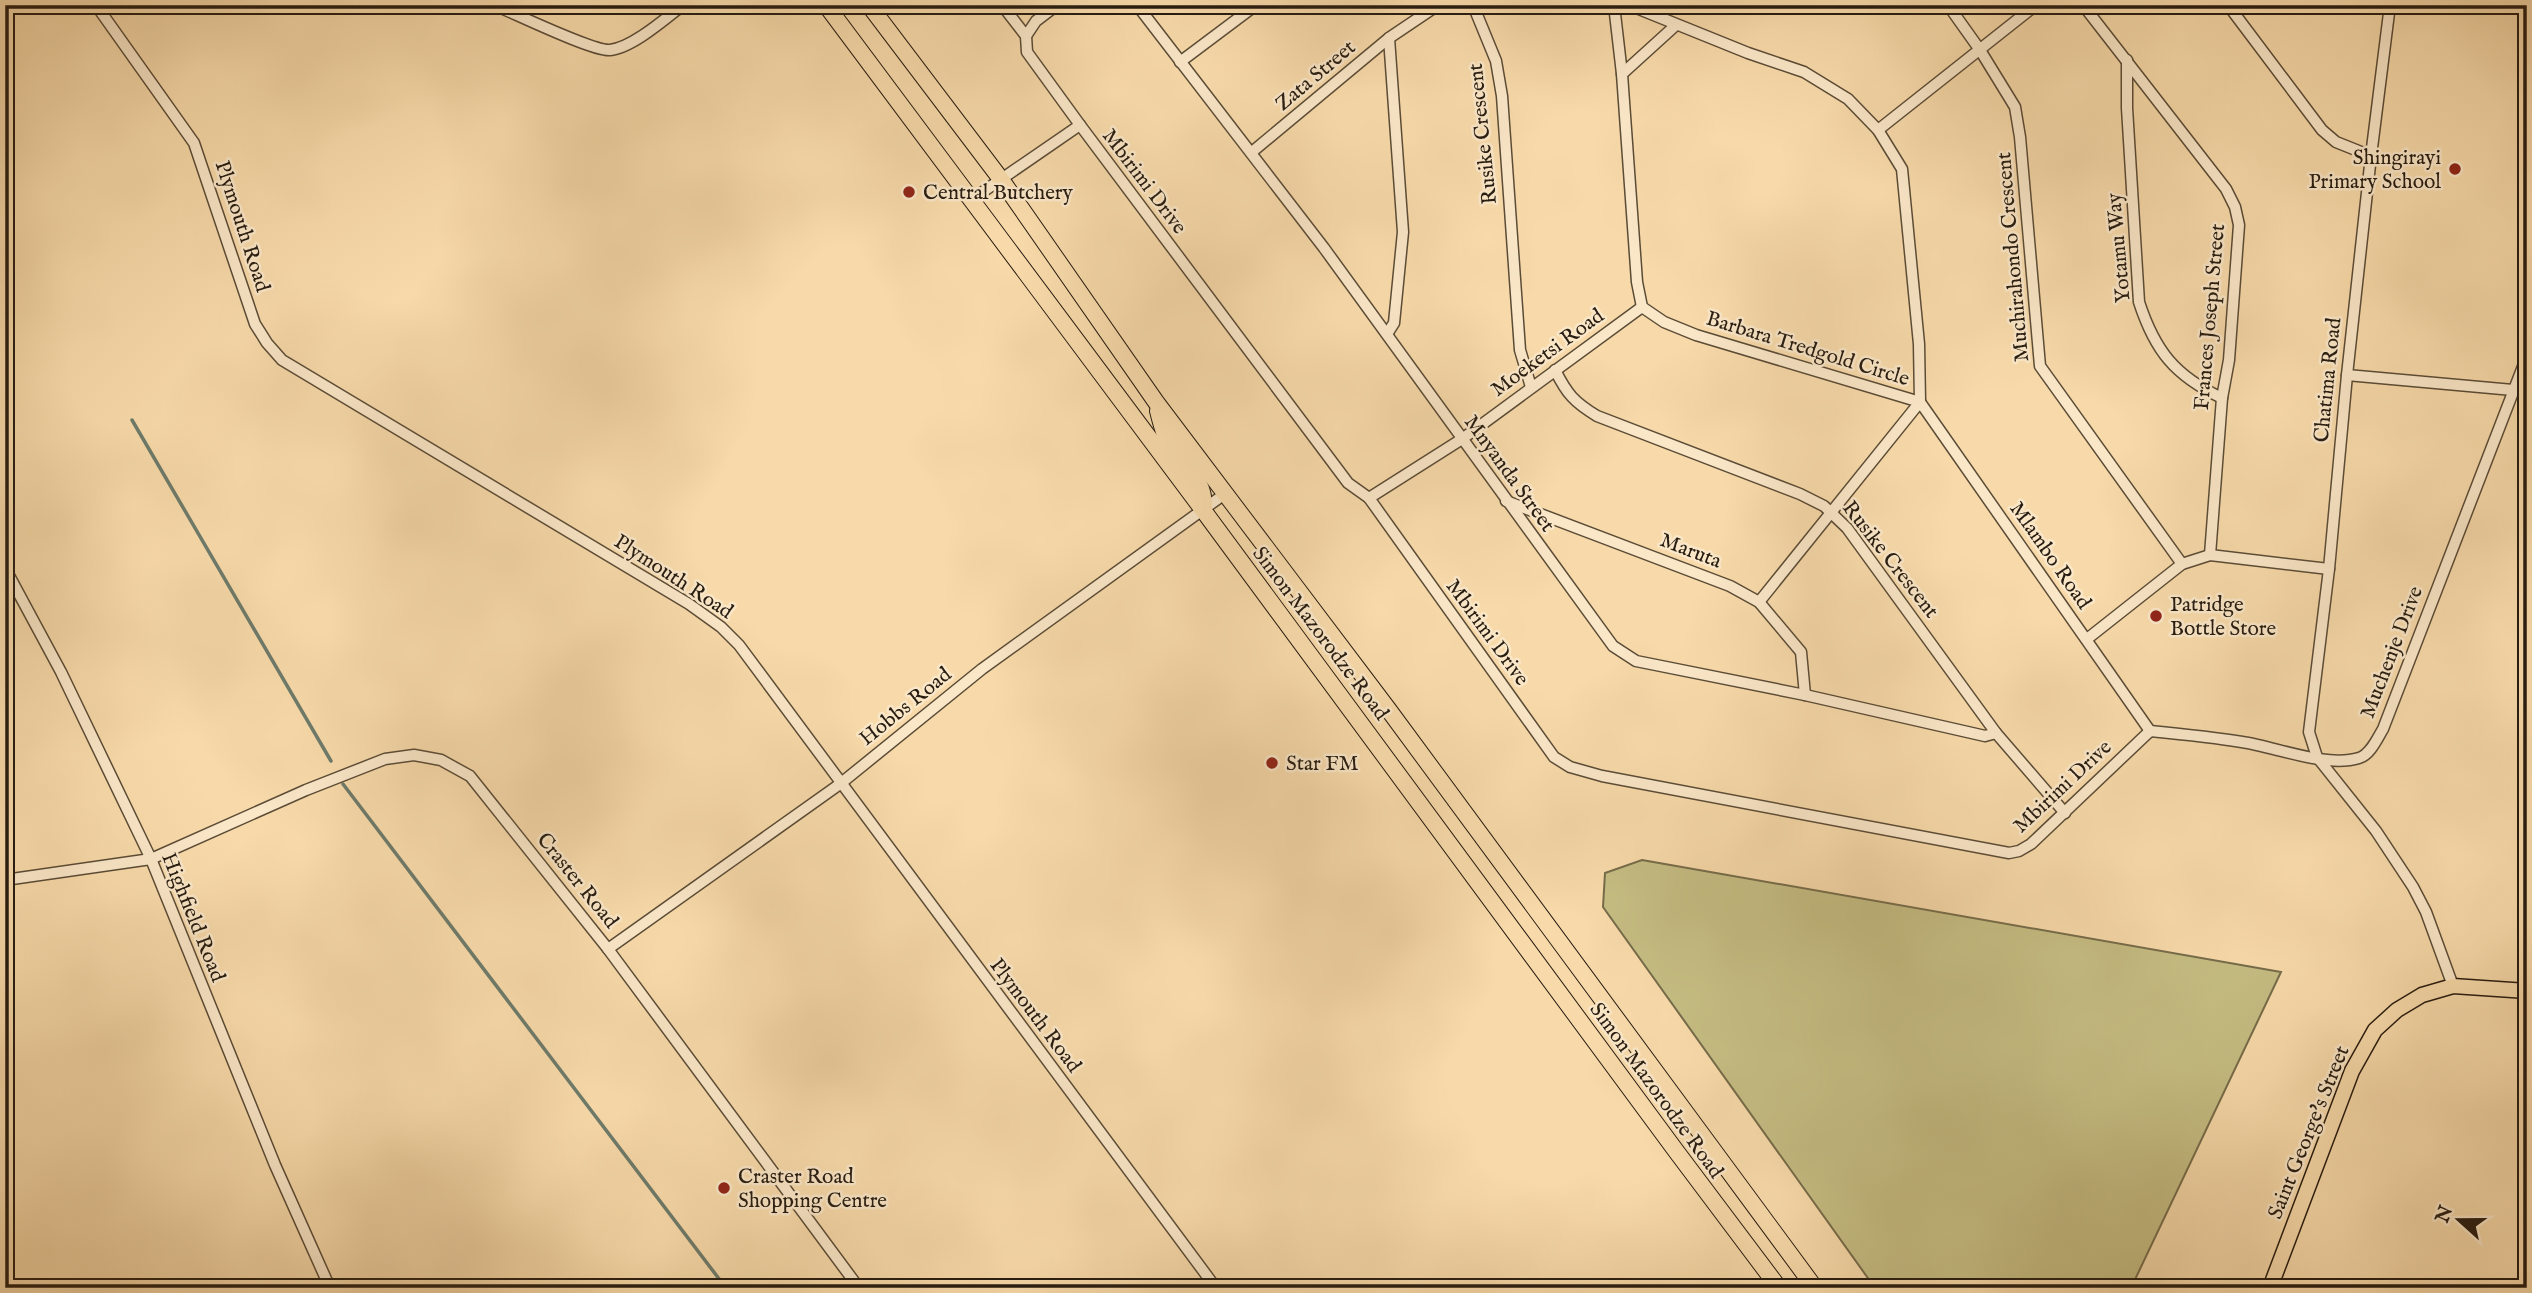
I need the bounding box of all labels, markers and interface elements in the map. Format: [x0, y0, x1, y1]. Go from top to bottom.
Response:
street label: Zata Street [1270, 35, 1362, 118]
street label: Rusike Crescent [1463, 62, 1504, 206]
street label: Mbirimi Drive [1095, 124, 1192, 240]
place label: Shingirayi Primary School [2308, 145, 2441, 196]
street label: Muchirahondo Crescent [1991, 151, 2036, 363]
street label: Plymouth Road [208, 157, 276, 296]
marker: Shingirayi Primary School [2447, 161, 2463, 177]
place label: Central Butchery [923, 180, 1074, 207]
marker: Central Butchery [901, 184, 917, 200]
street label: Yotamu Way [2101, 191, 2138, 304]
street label: Frances Joseph Street [2189, 223, 2232, 412]
street label: Moeketsi Road [1486, 303, 1610, 403]
street label: Barbara Tredgold Circle [1703, 306, 1913, 393]
street label: Chatima Road [2309, 316, 2349, 444]
street label: Mnyanda Street [1457, 410, 1560, 538]
street label: Rusike Crescent [1836, 496, 1944, 624]
street label: Mlambo Road [2003, 497, 2097, 616]
street label: Maruta [1656, 527, 1726, 576]
street label: Plymouth Road [609, 529, 739, 626]
street label: Simon Mazorodze Road [1246, 542, 1395, 727]
street label: Mbirimi Drive [1439, 574, 1535, 692]
street label: Muchenje Drive [2355, 582, 2430, 722]
place label: Patridge Bottle Store [2170, 592, 2276, 643]
marker: Patridge Bottle Store [2148, 608, 2164, 624]
street label: Hobbs Road [854, 661, 958, 753]
street label: Mbirimi Drive [2008, 734, 2118, 840]
place label: Star FM [1286, 751, 1359, 778]
marker: Star FM [1264, 755, 1280, 771]
street label: Craster Road [530, 827, 624, 935]
street label: Highfield Road [154, 849, 231, 987]
street label: Plymouth Road [983, 953, 1087, 1079]
street label: Simon Mazorodze Road [1583, 998, 1729, 1185]
street label: Saint George's Street [2262, 1042, 2356, 1223]
place label: Craster Road Shopping Centre [738, 1164, 887, 1215]
marker: Craster Road Shopping Centre [716, 1180, 732, 1196]
north arrow [2424, 1184, 2494, 1254]
text: N [2430, 1202, 2459, 1228]

